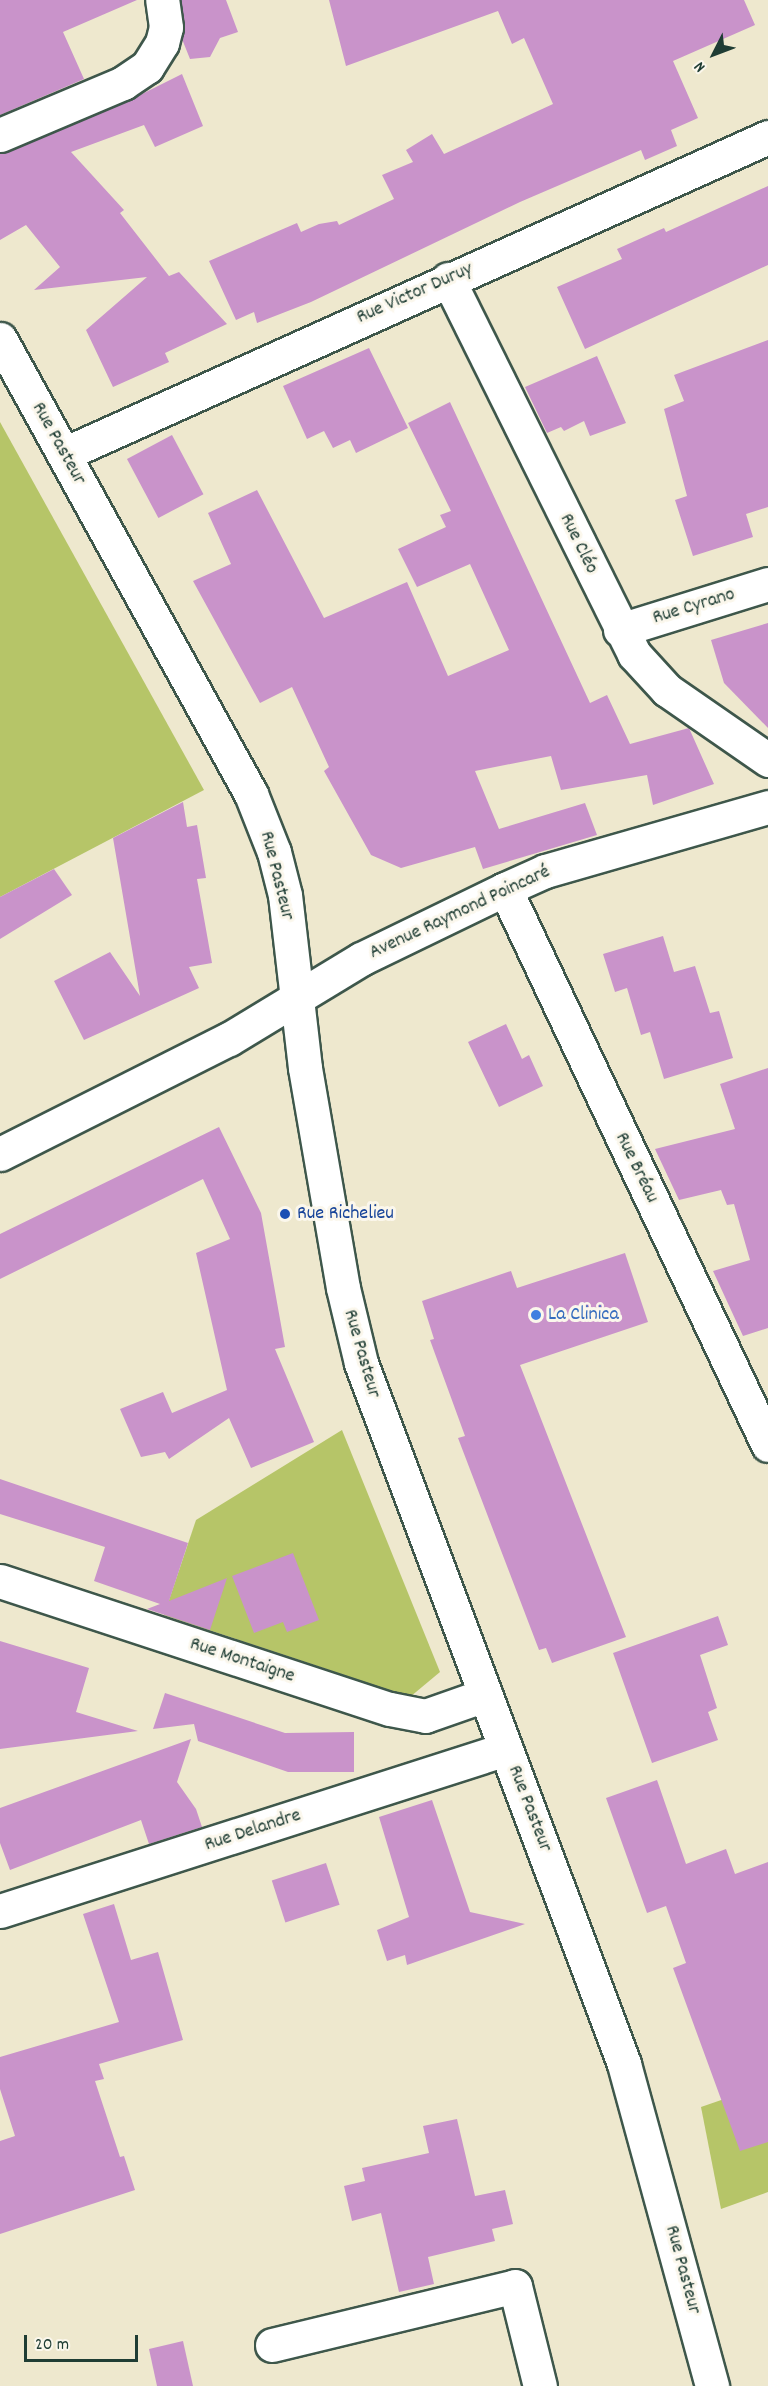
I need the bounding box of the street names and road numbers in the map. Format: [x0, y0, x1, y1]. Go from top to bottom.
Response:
street label: Rue Victor Duruy [353, 258, 477, 330]
street label: Rue Pasteur [25, 398, 91, 490]
street label: Rue Cléo [553, 510, 603, 578]
street label: Rue Cyrano [650, 583, 738, 631]
street label: Rue Pasteur [253, 829, 299, 923]
street label: Avenue Raymond Poincaré [366, 861, 554, 965]
street label: Rue Bréau [609, 1129, 663, 1207]
street label: Rue Pasteur [337, 1307, 385, 1401]
street label: Rue Montaigne [187, 1633, 297, 1689]
street label: Rue Pasteur [502, 1762, 556, 1856]
street label: Rue Delandre [202, 1804, 304, 1858]
street label: Rue Pasteur [659, 2223, 705, 2317]

